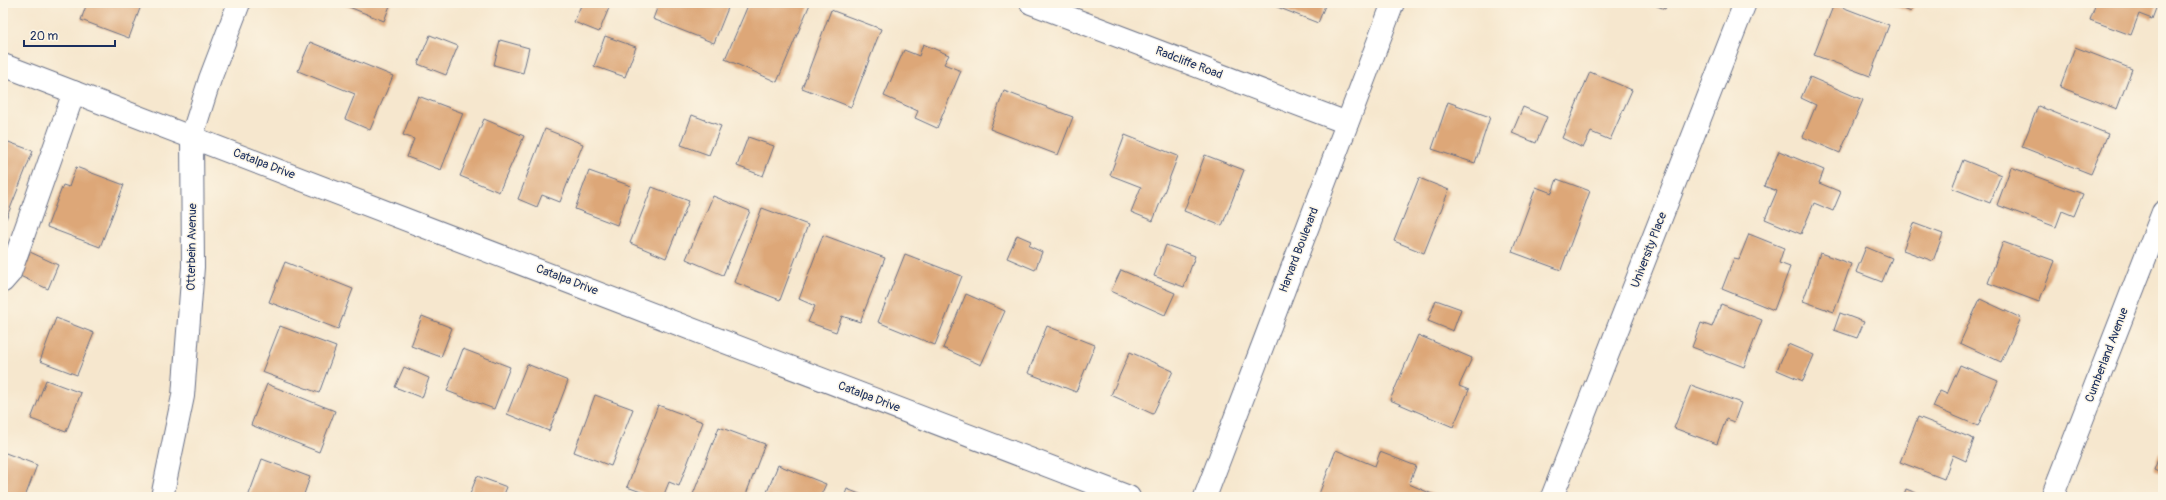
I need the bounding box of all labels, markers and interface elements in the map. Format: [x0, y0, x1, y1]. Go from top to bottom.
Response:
scale bar [24, 22, 115, 48]
text: 20 m [30, 29, 59, 44]
street label: Radcliffe Road [1153, 43, 1225, 83]
street label: Catalpa Drive [231, 145, 297, 183]
street label: Otterbein Avenue [184, 203, 200, 291]
street label: Harvard Boulevard [1276, 205, 1322, 295]
street label: University Place [1628, 210, 1670, 290]
street label: Catalpa Drive [534, 261, 600, 299]
street label: Cumberland Avenue [2082, 306, 2132, 404]
street label: Catalpa Drive [836, 378, 902, 416]

